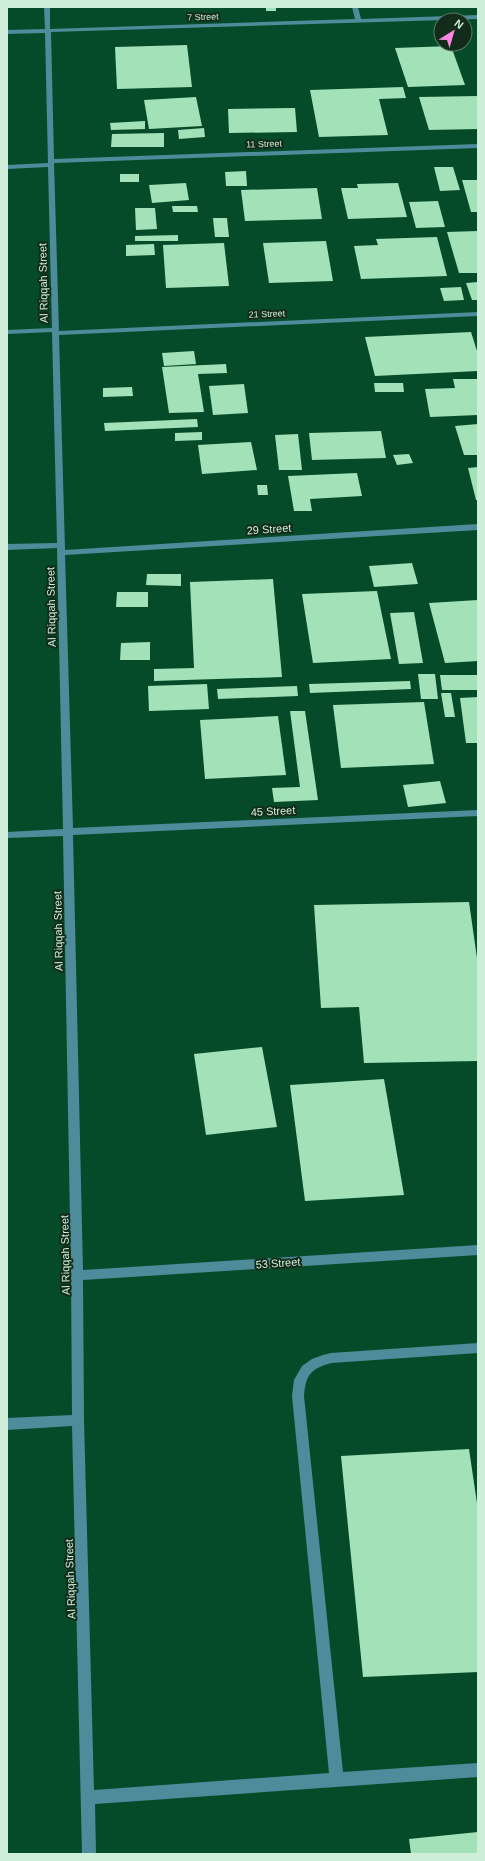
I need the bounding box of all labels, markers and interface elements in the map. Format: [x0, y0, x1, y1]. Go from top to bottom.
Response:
street label: 7 Street [187, 11, 219, 23]
north arrow [433, 12, 473, 52]
text: N [452, 17, 466, 31]
street label: 11 Street [246, 138, 283, 150]
street label: Al Riqqah Street [36, 243, 50, 323]
street label: 21 Street [249, 308, 286, 320]
street label: 29 Street [246, 521, 292, 537]
street label: Al Riqqah Street [44, 567, 58, 647]
street label: 45 Street [250, 804, 296, 818]
street label: Al Riqqah Street [51, 891, 65, 971]
street label: Al Riqqah Street [58, 1215, 72, 1295]
street label: 53 Street [255, 1255, 301, 1271]
street label: Al Riqqah Street [63, 1539, 77, 1619]

